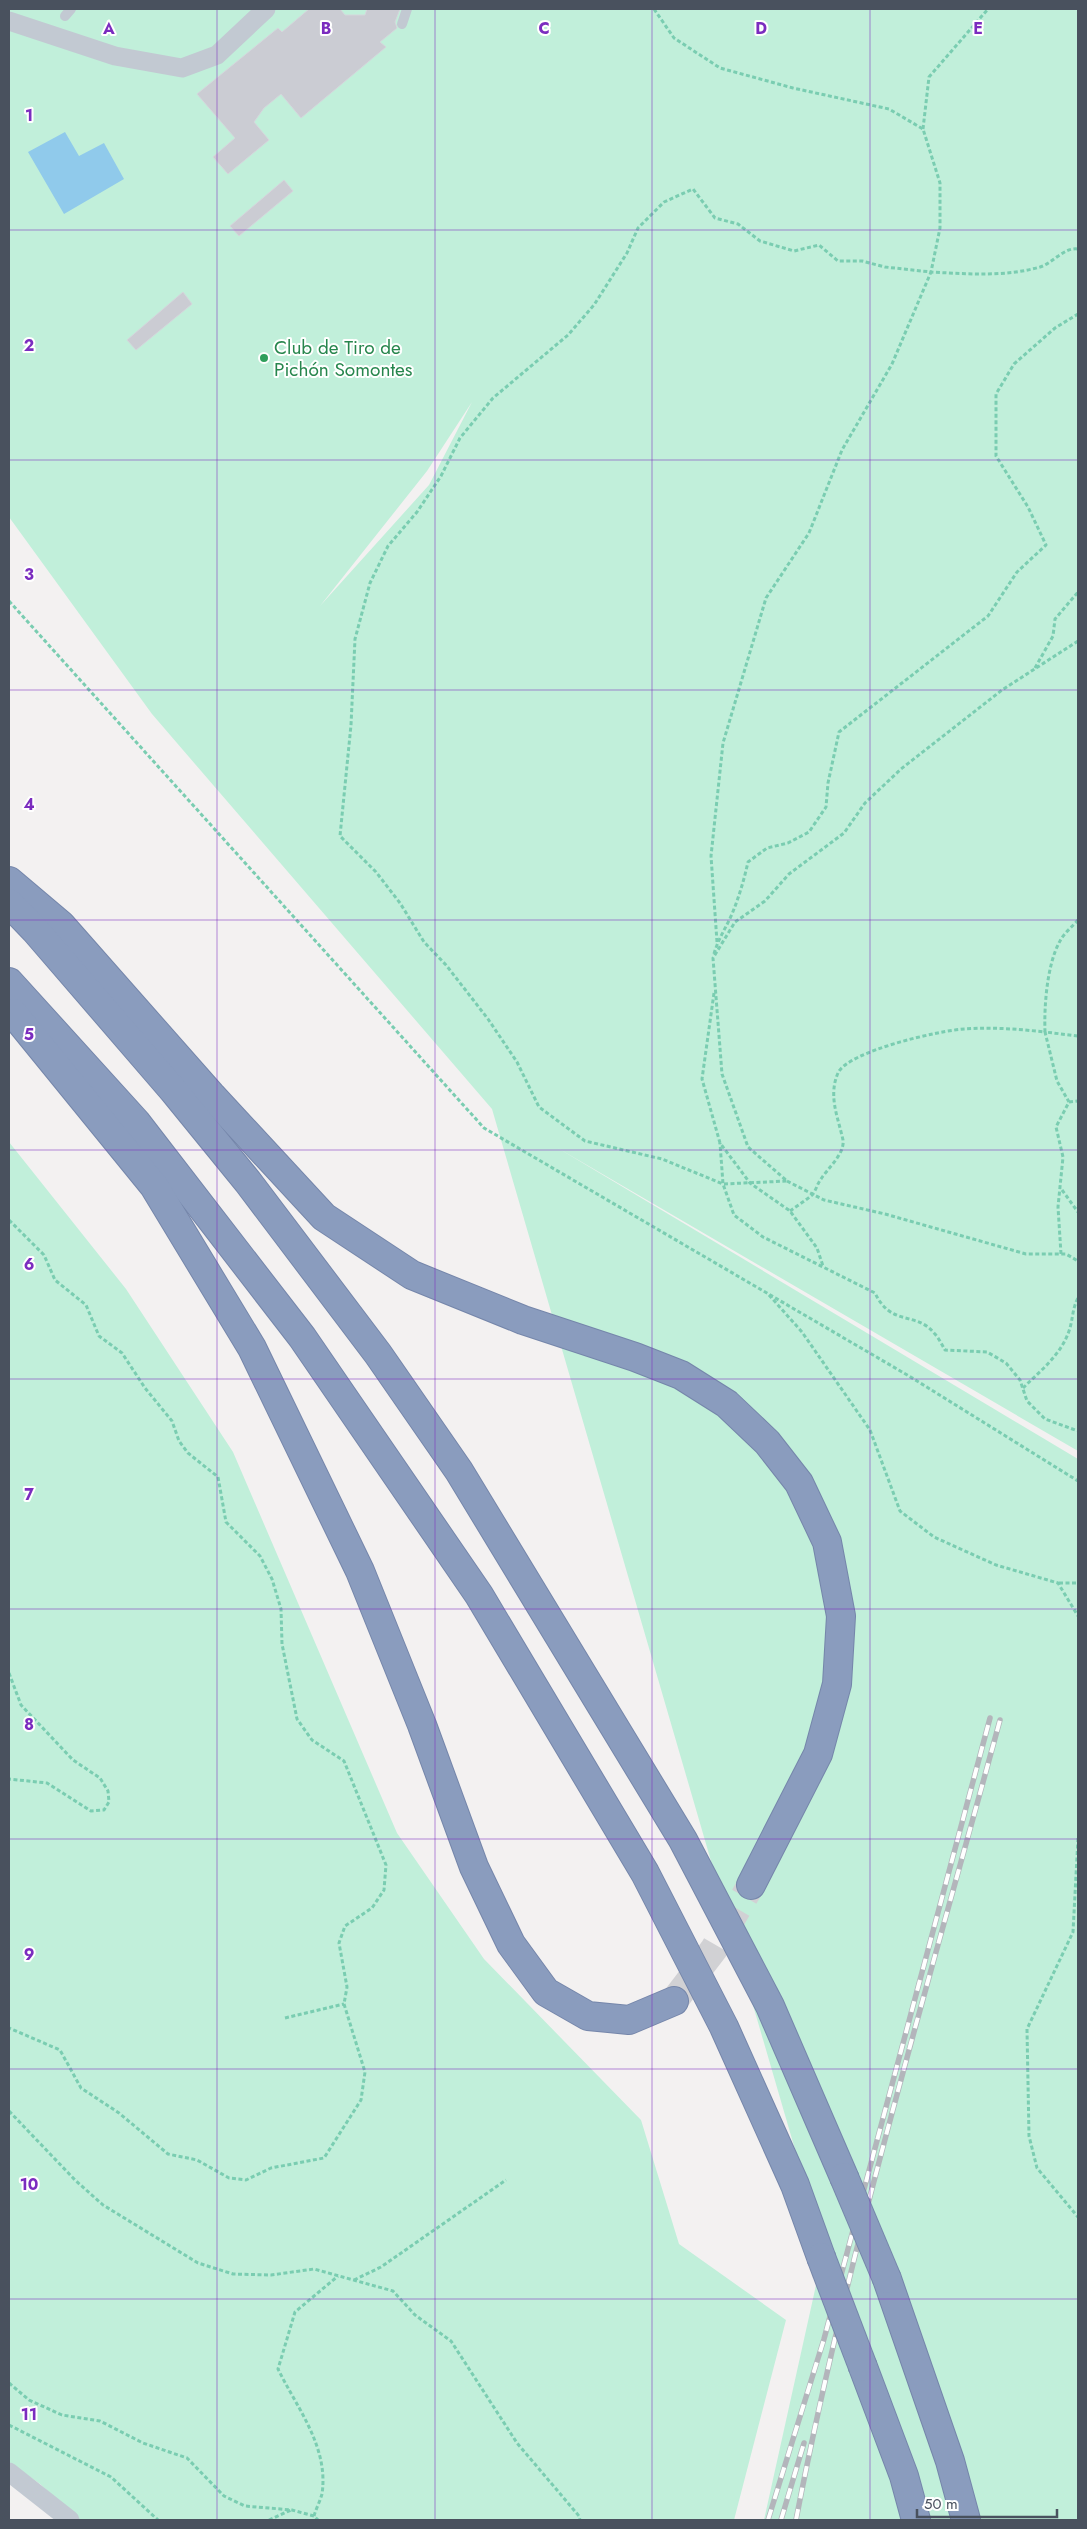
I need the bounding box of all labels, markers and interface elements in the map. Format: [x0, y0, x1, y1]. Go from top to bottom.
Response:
text: A [102, 17, 115, 40]
text: B [321, 17, 331, 40]
text: C [538, 17, 550, 40]
text: D [755, 17, 767, 40]
text: E [973, 17, 983, 40]
text: 1 [25, 104, 33, 127]
text: 2 [24, 334, 34, 357]
place label: Club de Tiro de Pichón Somontes [274, 334, 413, 383]
marker: Club de Tiro de Pichón Somontes [258, 352, 270, 364]
text: 3 [24, 563, 34, 586]
text: 4 [23, 793, 35, 816]
text: 5 [24, 1023, 34, 1046]
text: 6 [24, 1253, 34, 1276]
text: 7 [24, 1483, 34, 1506]
text: 8 [24, 1713, 34, 1736]
text: 9 [24, 1943, 34, 1966]
text: 10 [20, 2173, 38, 2196]
text: 11 [21, 2403, 37, 2426]
scale bar [917, 2486, 1057, 2518]
text: 50 m [924, 2493, 958, 2515]

